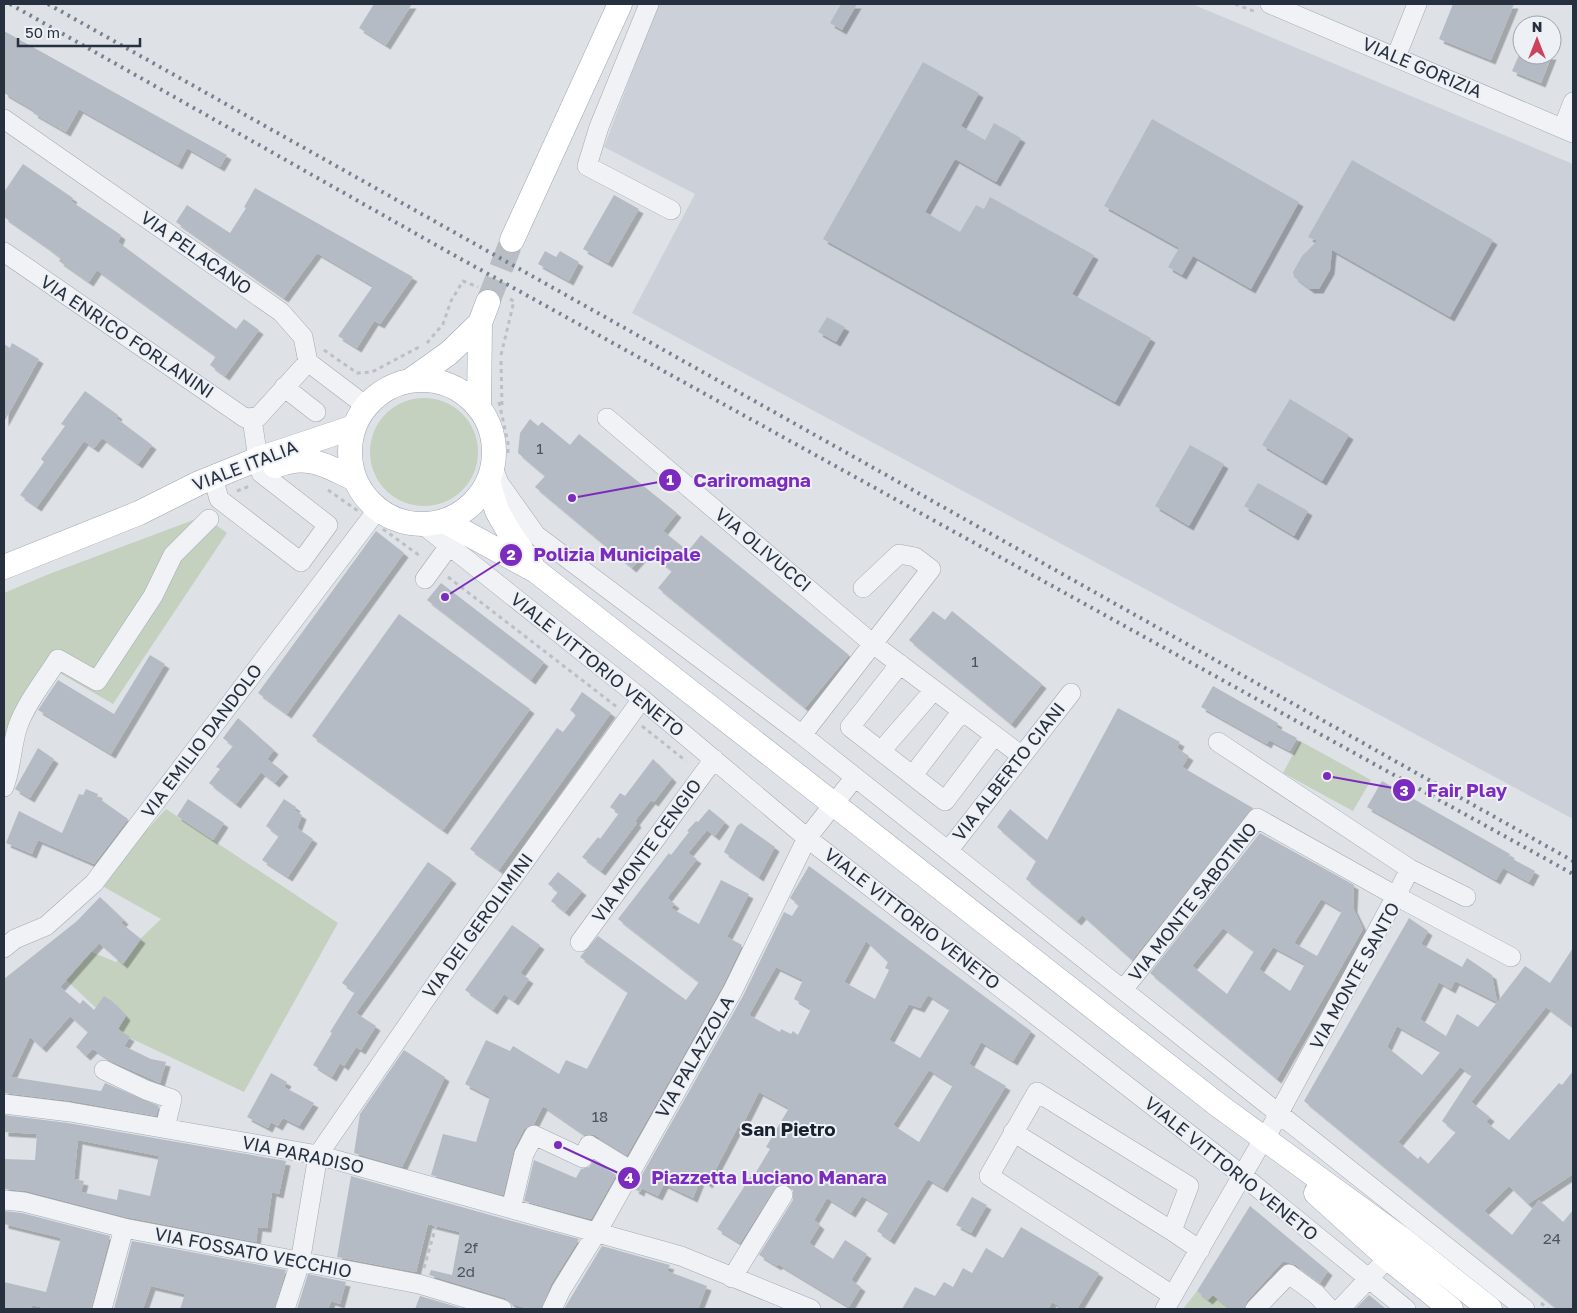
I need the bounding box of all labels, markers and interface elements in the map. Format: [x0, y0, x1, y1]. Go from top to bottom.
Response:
scale bar [18, 15, 140, 47]
north arrow [1512, 15, 1562, 65]
text: N [1532, 18, 1542, 35]
text: 50 m [25, 23, 60, 41]
street label: VIALE GORIZIA [1359, 32, 1486, 102]
street label: VIA PELACANO [137, 206, 256, 299]
street label: VIA ENRICO FORLANINI [37, 270, 219, 402]
street label: VIALE ITALIA [189, 435, 300, 495]
house number: 1 [536, 439, 544, 457]
callout: Cariromagna [658, 463, 820, 497]
text: Cariromagna [693, 468, 811, 491]
text: 1 [666, 470, 674, 488]
street label: VIA OLIVUCCI [711, 503, 816, 596]
callout: Polizia Municipale [498, 538, 711, 572]
text: Polizia Municipale [533, 542, 701, 565]
text: 2 [506, 545, 516, 563]
street label: VIALE VITTORIO VENETO [506, 587, 689, 741]
house number: 1 [971, 652, 979, 670]
street label: VIA EMILIO DANDOLO [136, 659, 266, 822]
street label: VIA ALBERTO CIANI [947, 698, 1069, 845]
callout: Fair Play [1392, 773, 1517, 807]
street label: VIA MONTE CENGIO [587, 774, 706, 926]
text: Fair Play [1427, 778, 1508, 801]
text: 3 [1399, 781, 1409, 799]
street label: VIA MONTE SABOTINO [1123, 818, 1261, 985]
street label: VIALE VITTORIO VENETO [820, 843, 1005, 994]
street label: VIA DEI GEROLIMINI [417, 849, 537, 1002]
street label: VIA MONTE SANTO [1305, 898, 1404, 1053]
street label: VIA PALAZZOLA [650, 992, 738, 1121]
street label: VIALE VITTORIO VENETO [1140, 1091, 1323, 1245]
house number: 18 [592, 1107, 608, 1125]
district label: San Pietro [740, 1117, 836, 1140]
street label: VIA PARADISO [240, 1130, 366, 1178]
callout: Piazzetta Luciano Manara [616, 1161, 897, 1195]
text: Piazzetta Luciano Manara [651, 1165, 887, 1188]
text: 4 [624, 1168, 634, 1186]
street label: VIA FOSSATO VECCHIO [153, 1222, 354, 1282]
house number: 24 [1543, 1229, 1561, 1247]
house number: 2f [464, 1238, 479, 1256]
house number: 2d [457, 1262, 475, 1280]

